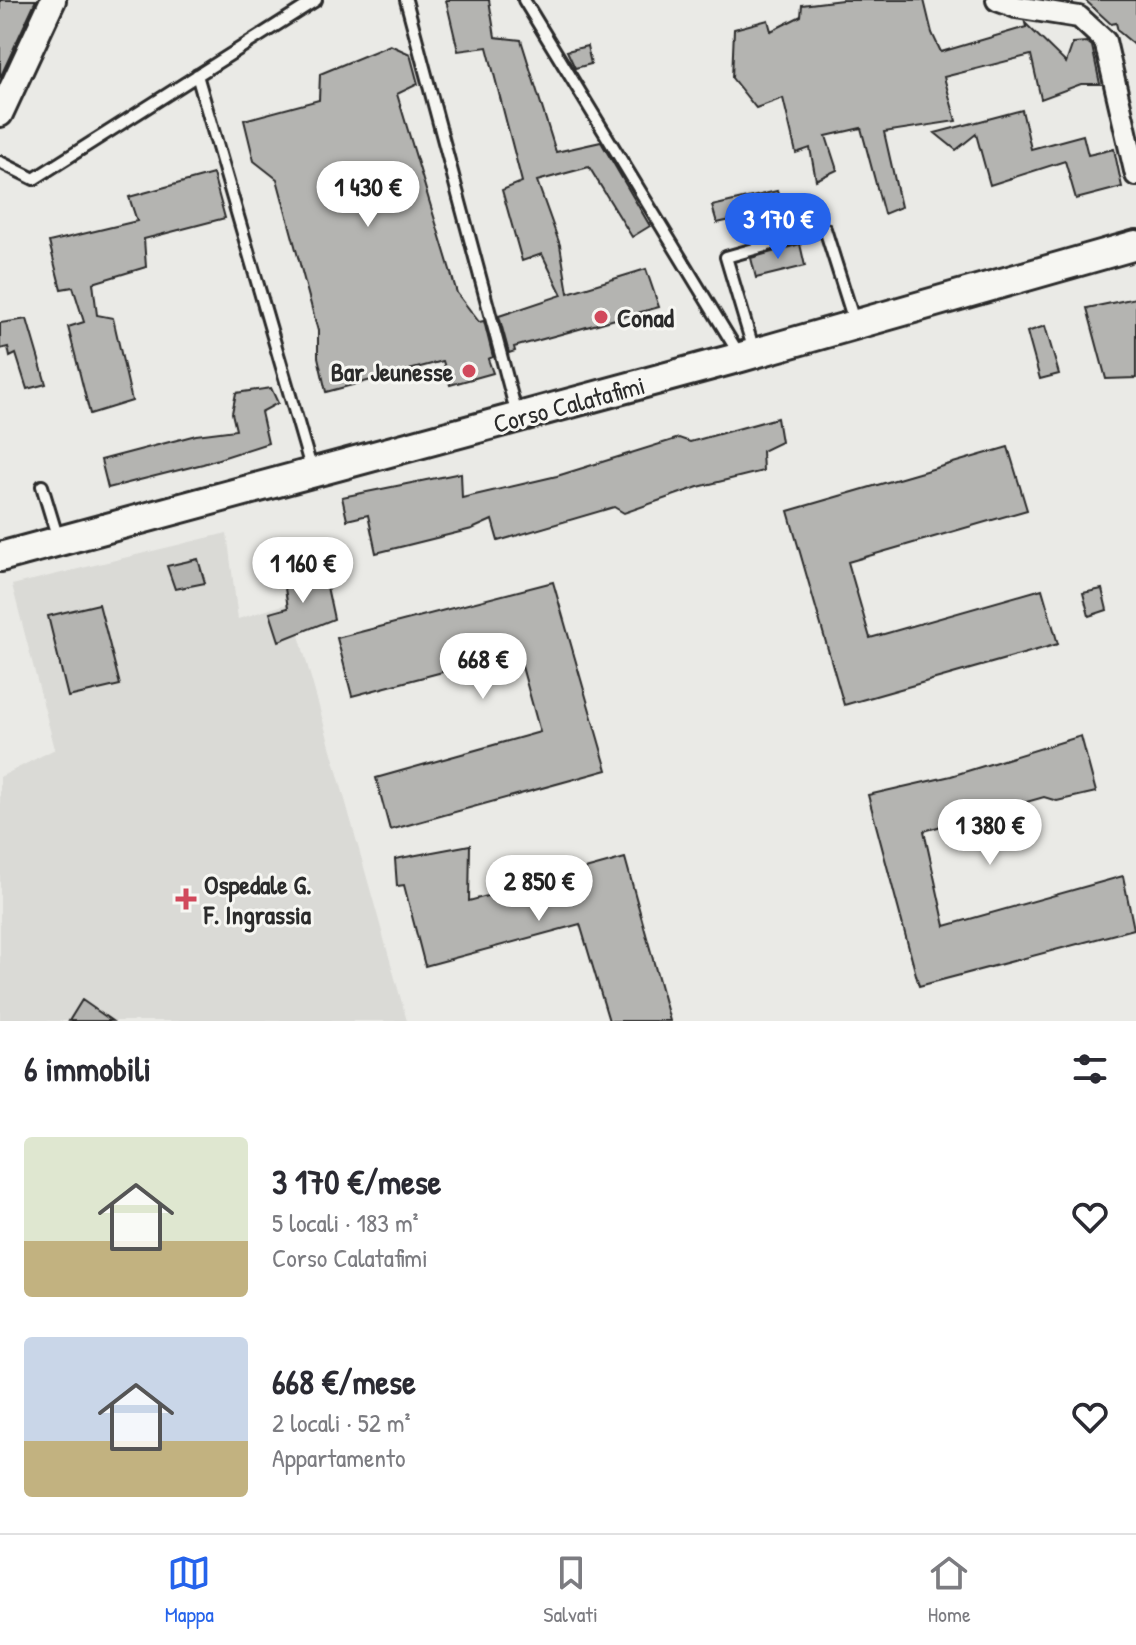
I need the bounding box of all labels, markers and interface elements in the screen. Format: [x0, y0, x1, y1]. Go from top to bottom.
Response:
pin: 1 430 € [294, 161, 442, 229]
text: 1 430 € [335, 169, 401, 204]
pin: 3 170 € [704, 193, 852, 261]
text: 3 170 € [743, 201, 813, 236]
place label: Conad [617, 300, 675, 335]
marker: Conad [592, 308, 610, 326]
place label: Bar Jeunesse [331, 354, 454, 389]
marker: Bar Jeunesse [460, 362, 478, 380]
street label: Corso Calatafimi [489, 367, 649, 441]
pin: 1 160 € [229, 537, 377, 605]
text: 1 160 € [270, 545, 336, 580]
pin: 668 € [427, 633, 539, 701]
text: 668 € [458, 641, 508, 676]
pin: 1 380 € [916, 799, 1064, 867]
text: 1 380 € [956, 807, 1024, 842]
pin: 2 850 € [465, 855, 613, 923]
text: 2 850 € [504, 863, 574, 898]
place label: Ospedale G. F. Ingrassia [203, 867, 312, 933]
marker: Ospedale G. F. Ingrassia [175, 888, 197, 910]
text: 6 immobili [24, 1046, 151, 1092]
icon: filters [1068, 1047, 1112, 1091]
text: 3 170 €/mese [272, 1159, 441, 1205]
icon: home [88, 1169, 184, 1265]
icon: heart [1068, 1195, 1112, 1239]
text: 5 locali · 183 m² [272, 1205, 419, 1240]
text: Corso Calatafimi [272, 1240, 428, 1275]
text: 668 €/mese [272, 1359, 416, 1405]
icon: home [88, 1369, 184, 1465]
icon: heart [1068, 1395, 1112, 1439]
text: 2 locali · 52 m² [272, 1405, 411, 1440]
text: Appartamento [272, 1440, 405, 1475]
tab: Mappa [165, 1551, 214, 1629]
tab: Salvati [543, 1551, 598, 1629]
tab: Home [927, 1551, 971, 1629]

